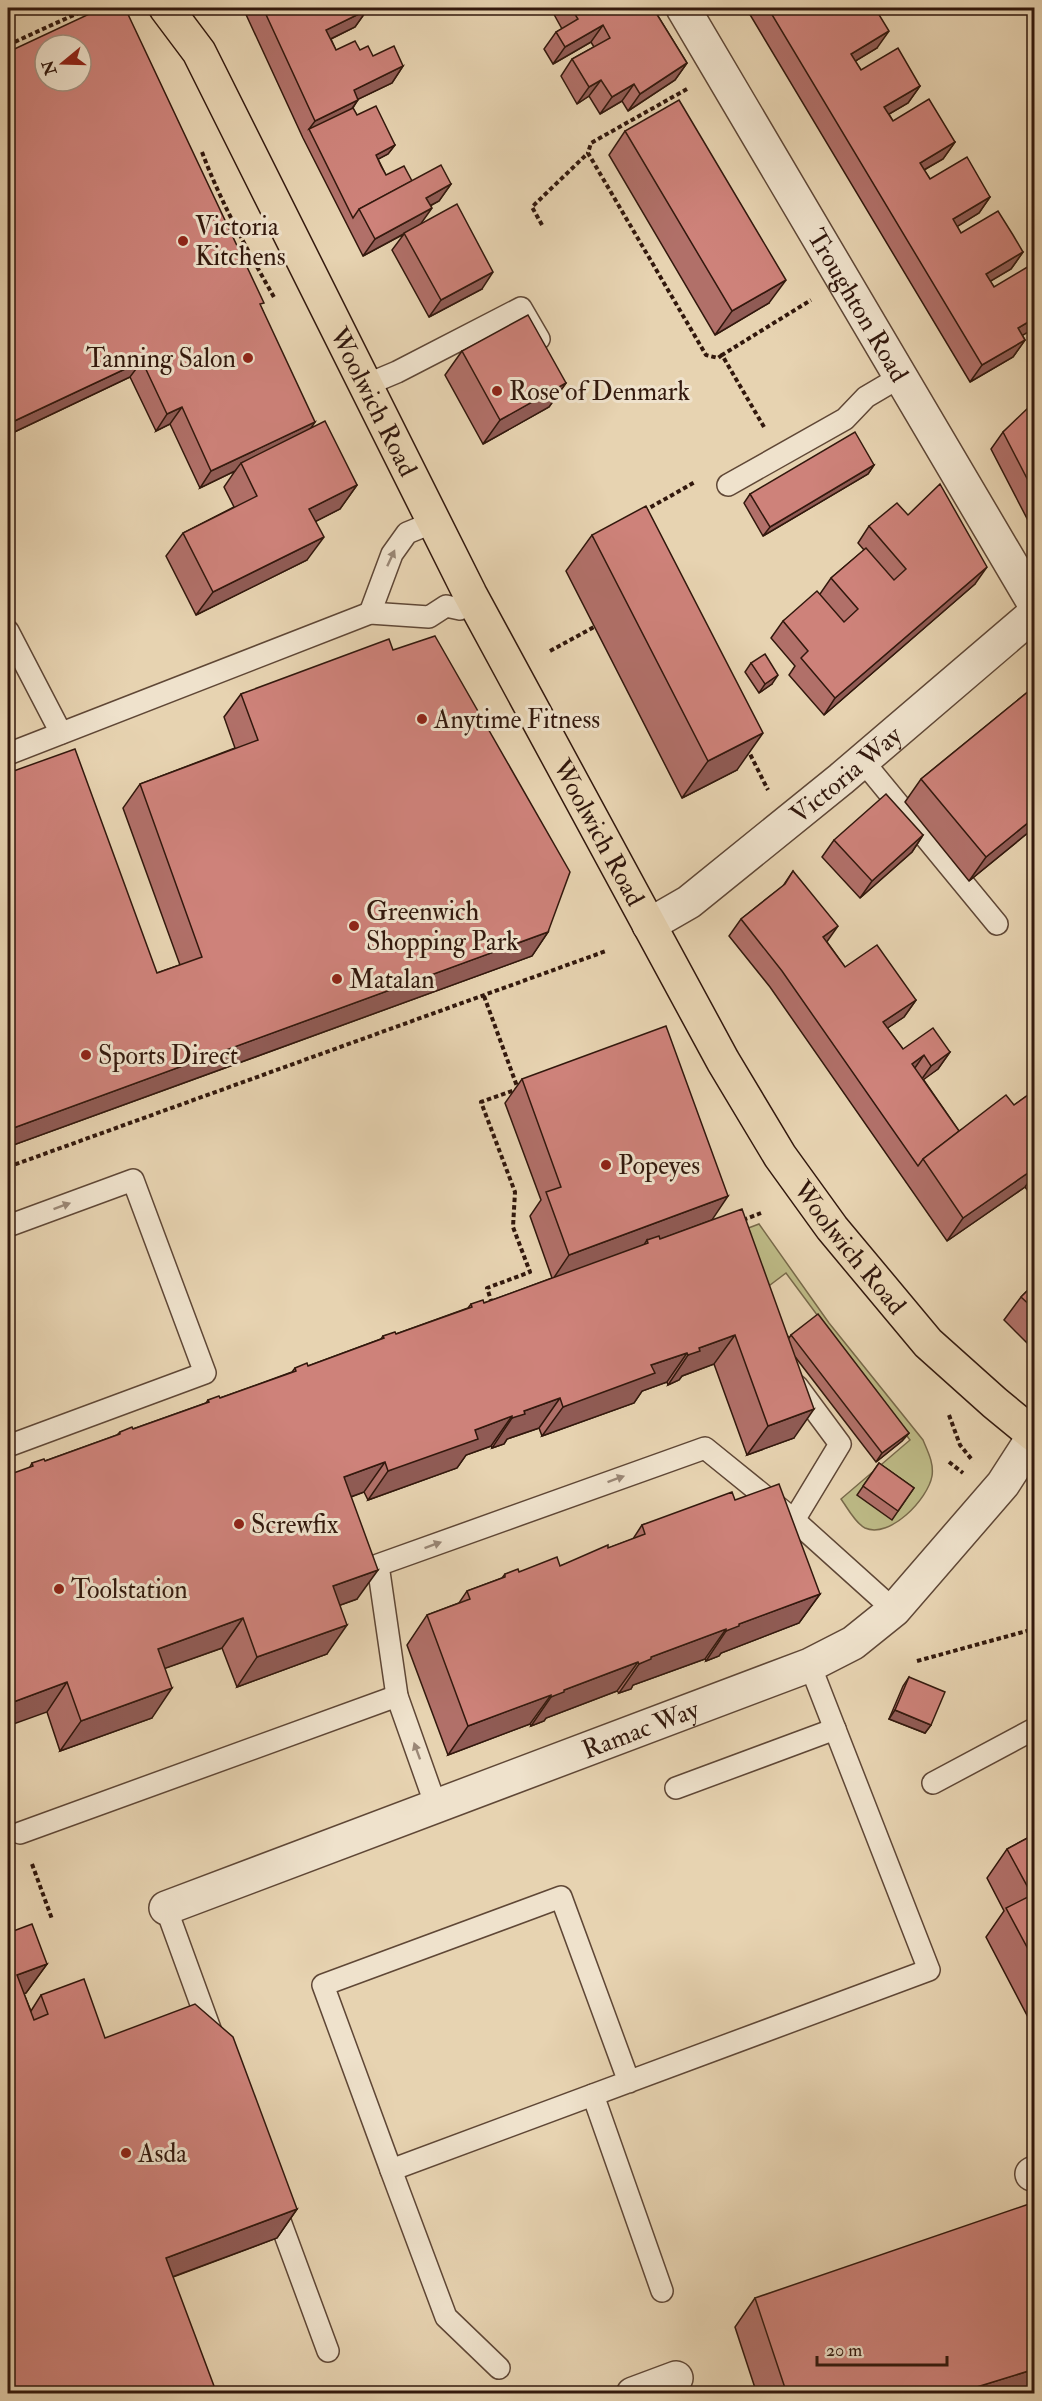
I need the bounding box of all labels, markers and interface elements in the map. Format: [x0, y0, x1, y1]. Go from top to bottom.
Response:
north arrow [33, 33, 93, 93]
text: N [38, 57, 62, 79]
place label: Victoria Kitchens [195, 211, 286, 273]
street label: Troughton Road [800, 223, 915, 388]
marker: Victoria Kitchens [176, 234, 190, 248]
street label: Woolwich Road [322, 322, 424, 482]
place label: Tanning Salon [86, 343, 236, 375]
marker: Tanning Salon [241, 351, 255, 365]
place label: Rose of Denmark [509, 376, 690, 408]
marker: Rose of Denmark [490, 384, 504, 398]
one-way arrow [386, 549, 396, 567]
place label: Anytime Fitness [433, 704, 600, 736]
marker: Anytime Fitness [415, 712, 429, 726]
street label: Victoria Way [784, 719, 909, 831]
street label: Woolwich Road [545, 753, 651, 912]
place label: Greenwich Shopping Park [366, 896, 519, 959]
marker: Greenwich Shopping Park [347, 919, 361, 933]
place label: Matalan [349, 964, 435, 996]
marker: Matalan [330, 972, 344, 986]
place label: Sports Direct [98, 1040, 238, 1073]
marker: Sports Direct [79, 1048, 93, 1062]
place label: Popeyes [618, 1150, 700, 1183]
marker: Popeyes [599, 1158, 613, 1172]
street label: Woolwich Road [785, 1174, 913, 1322]
one-way arrow [54, 1201, 72, 1211]
one-way arrow [607, 1474, 625, 1484]
place label: Screwfix [251, 1509, 339, 1541]
marker: Screwfix [232, 1517, 246, 1531]
one-way arrow [424, 1540, 442, 1550]
place label: Toolstation [71, 1574, 188, 1606]
marker: Toolstation [52, 1582, 66, 1596]
street label: Ramac Way [578, 1693, 704, 1766]
one-way arrow [411, 1742, 421, 1760]
place label: Asda [137, 2138, 187, 2170]
marker: Asda [119, 2146, 133, 2160]
scale bar [817, 2329, 948, 2367]
text: 20 m [826, 2339, 862, 2362]

